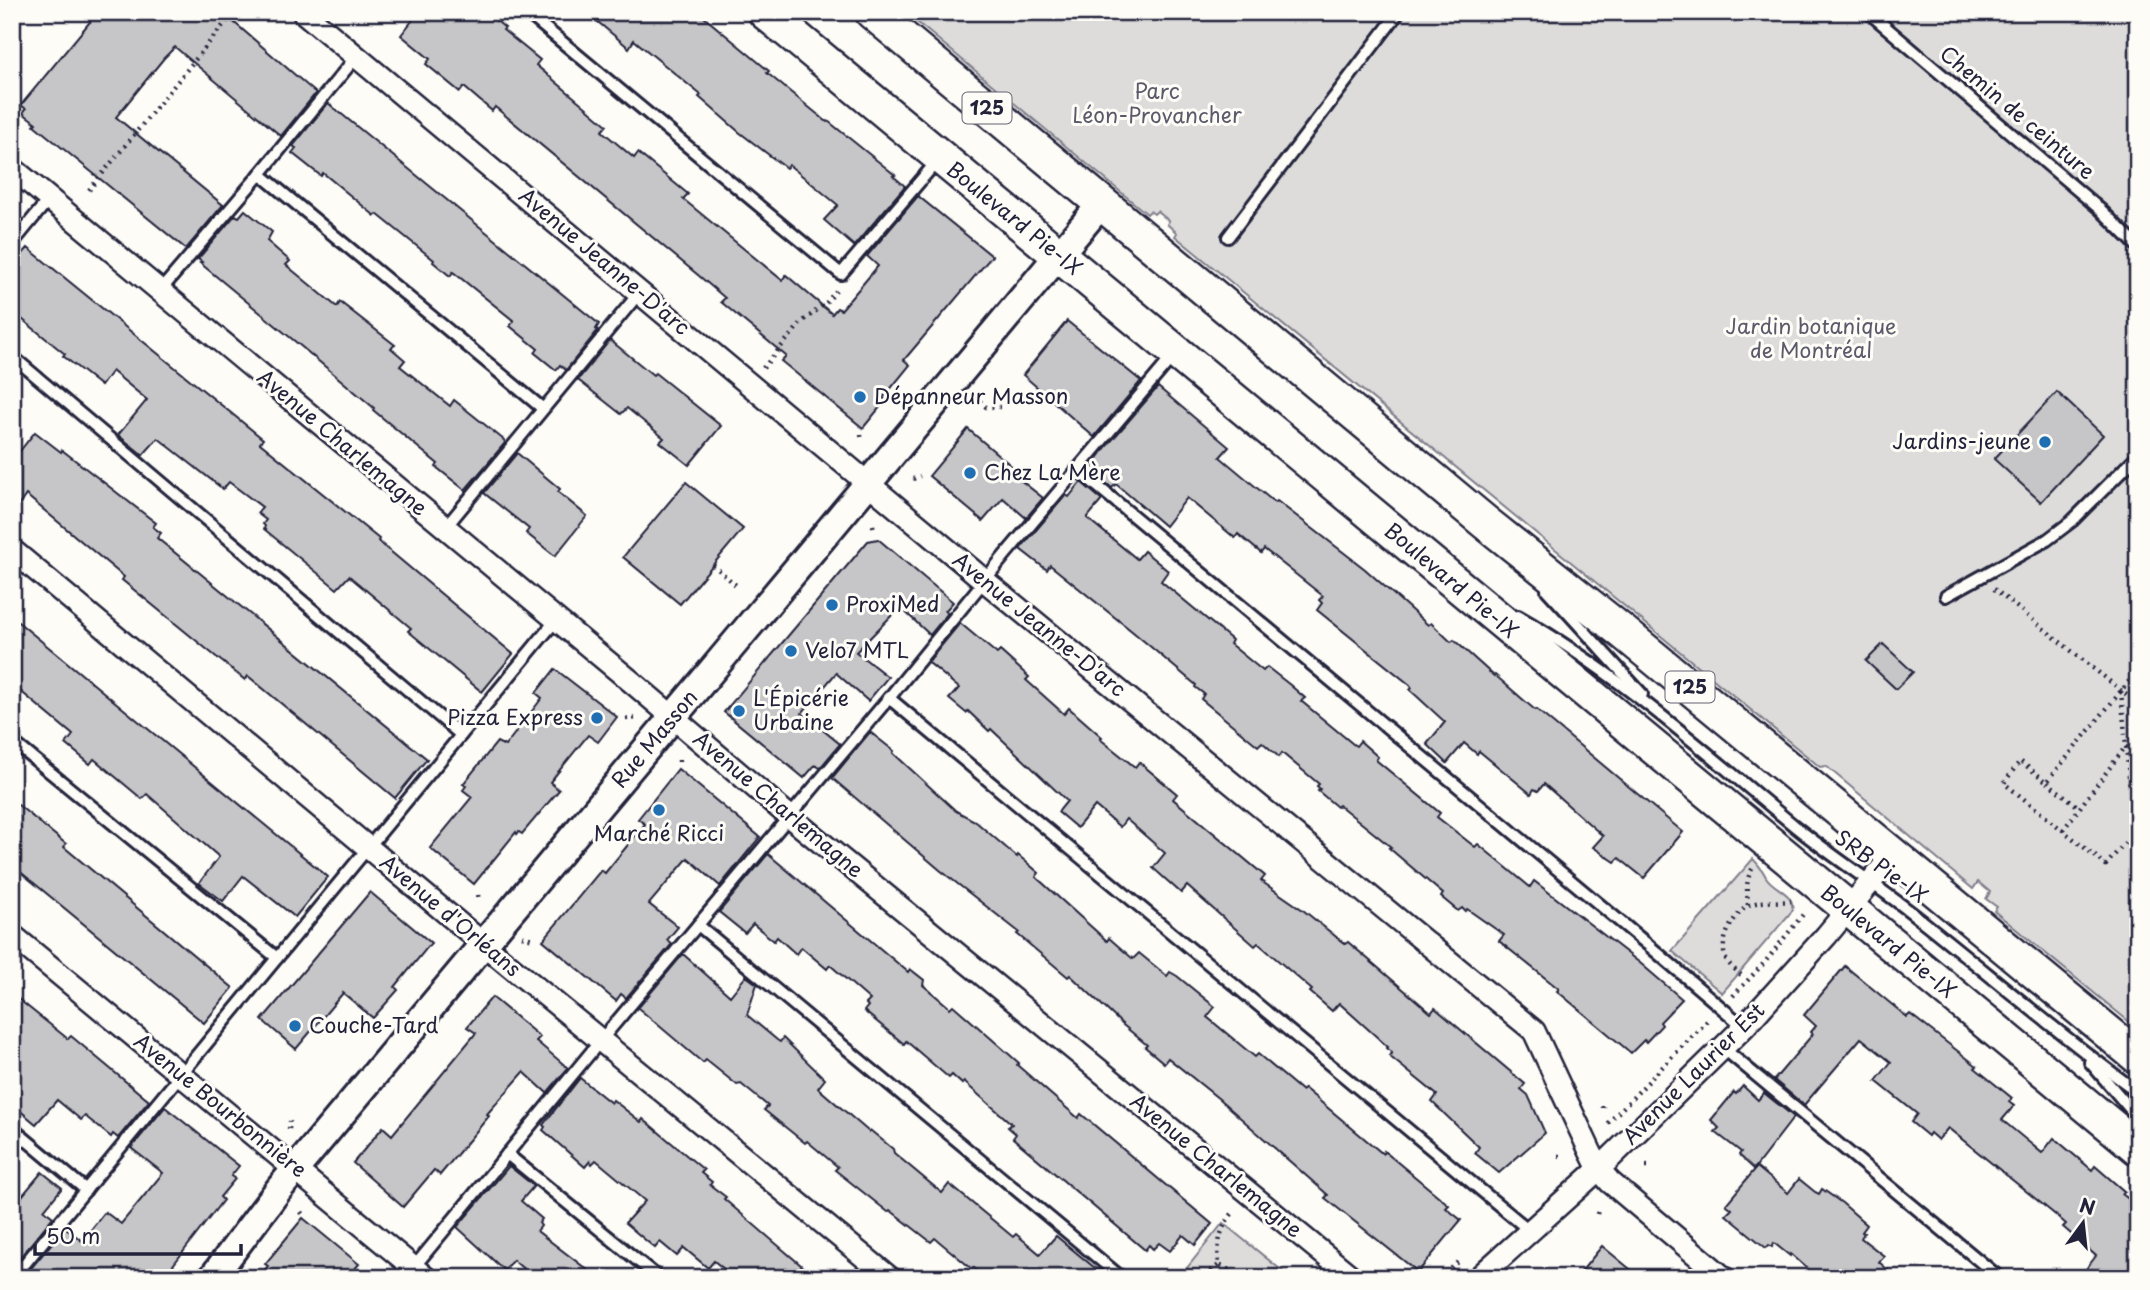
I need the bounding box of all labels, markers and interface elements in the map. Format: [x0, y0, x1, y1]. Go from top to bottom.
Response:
street label: Chemin de ceinture [1934, 37, 2103, 186]
park label: Parc Léon-Provancher [1072, 74, 1242, 130]
road number: 125 [962, 92, 1012, 124]
street label: Boulevard Pie-IX [941, 153, 1090, 282]
street label: Avenue Jeanne-D'arc [513, 179, 698, 342]
park label: Jardin botanique de Montréal [1725, 309, 1897, 365]
street label: Avenue Charlemagne [251, 360, 436, 523]
place label: Dépanneur Masson [874, 379, 1068, 411]
marker: Dépanneur Masson [852, 389, 868, 405]
place label: Jardins-jeune [1892, 424, 2031, 456]
marker: Jardins-jeune [2037, 434, 2053, 450]
place label: Chez La Mère [984, 455, 1121, 487]
marker: Chez La Mère [962, 465, 978, 481]
street label: Boulevard Pie-IX [1378, 514, 1526, 645]
street label: Avenue Jeanne-D'arc [947, 543, 1134, 703]
place label: ProxiMed [846, 587, 939, 619]
marker: ProxiMed [824, 597, 840, 613]
place label: Velo7 MTL [805, 633, 909, 665]
marker: Velo7 MTL [783, 643, 799, 659]
road number: 125 [1666, 672, 1714, 702]
street label: Rue Masson [603, 681, 704, 794]
place label: L'Épicérie Urbaine [753, 681, 849, 737]
place label: Pizza Express [447, 700, 583, 732]
marker: L'Épicérie Urbaine [731, 703, 747, 719]
marker: Pizza Express [589, 710, 605, 726]
street label: Avenue Charlemagne [687, 722, 872, 885]
marker: Marché Ricci [651, 802, 667, 818]
place label: Marché Ricci [594, 816, 724, 848]
street label: SRB Pie-IX [1829, 821, 1935, 910]
street label: Avenue d'Orléans [374, 846, 529, 983]
street label: Boulevard Pie-IX [1815, 876, 1964, 1005]
street label: Avenue Laurier Est [1614, 994, 1771, 1151]
place label: Couche-Tard [309, 1008, 438, 1040]
marker: Couche-Tard [287, 1018, 303, 1034]
street label: Avenue Bourbonnière [128, 1025, 315, 1184]
street label: Avenue Charlemagne [1124, 1085, 1311, 1244]
north arrow [2048, 1188, 2118, 1258]
text: N [2077, 1190, 2099, 1221]
scale bar [35, 1213, 242, 1257]
text: 50 m [46, 1219, 100, 1251]

